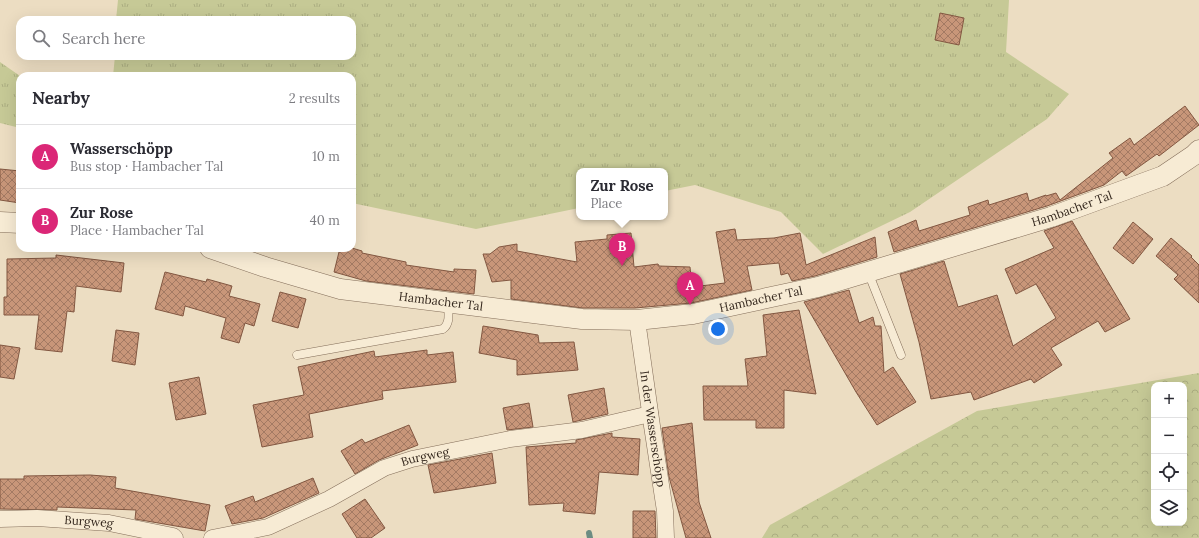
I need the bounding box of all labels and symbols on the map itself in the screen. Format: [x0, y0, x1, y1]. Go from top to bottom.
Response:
street label: Hambacher Tal [1029, 187, 1114, 229]
pin: B [609, 233, 635, 266]
pin: A [677, 272, 703, 305]
street label: Hambacher Tal [718, 283, 804, 315]
street label: Hambacher Tal [398, 288, 484, 314]
your location [708, 319, 728, 339]
street label: In der Wasserschöpp [637, 370, 669, 488]
street label: Burgweg [399, 444, 451, 469]
street label: Burgweg [64, 512, 115, 531]

